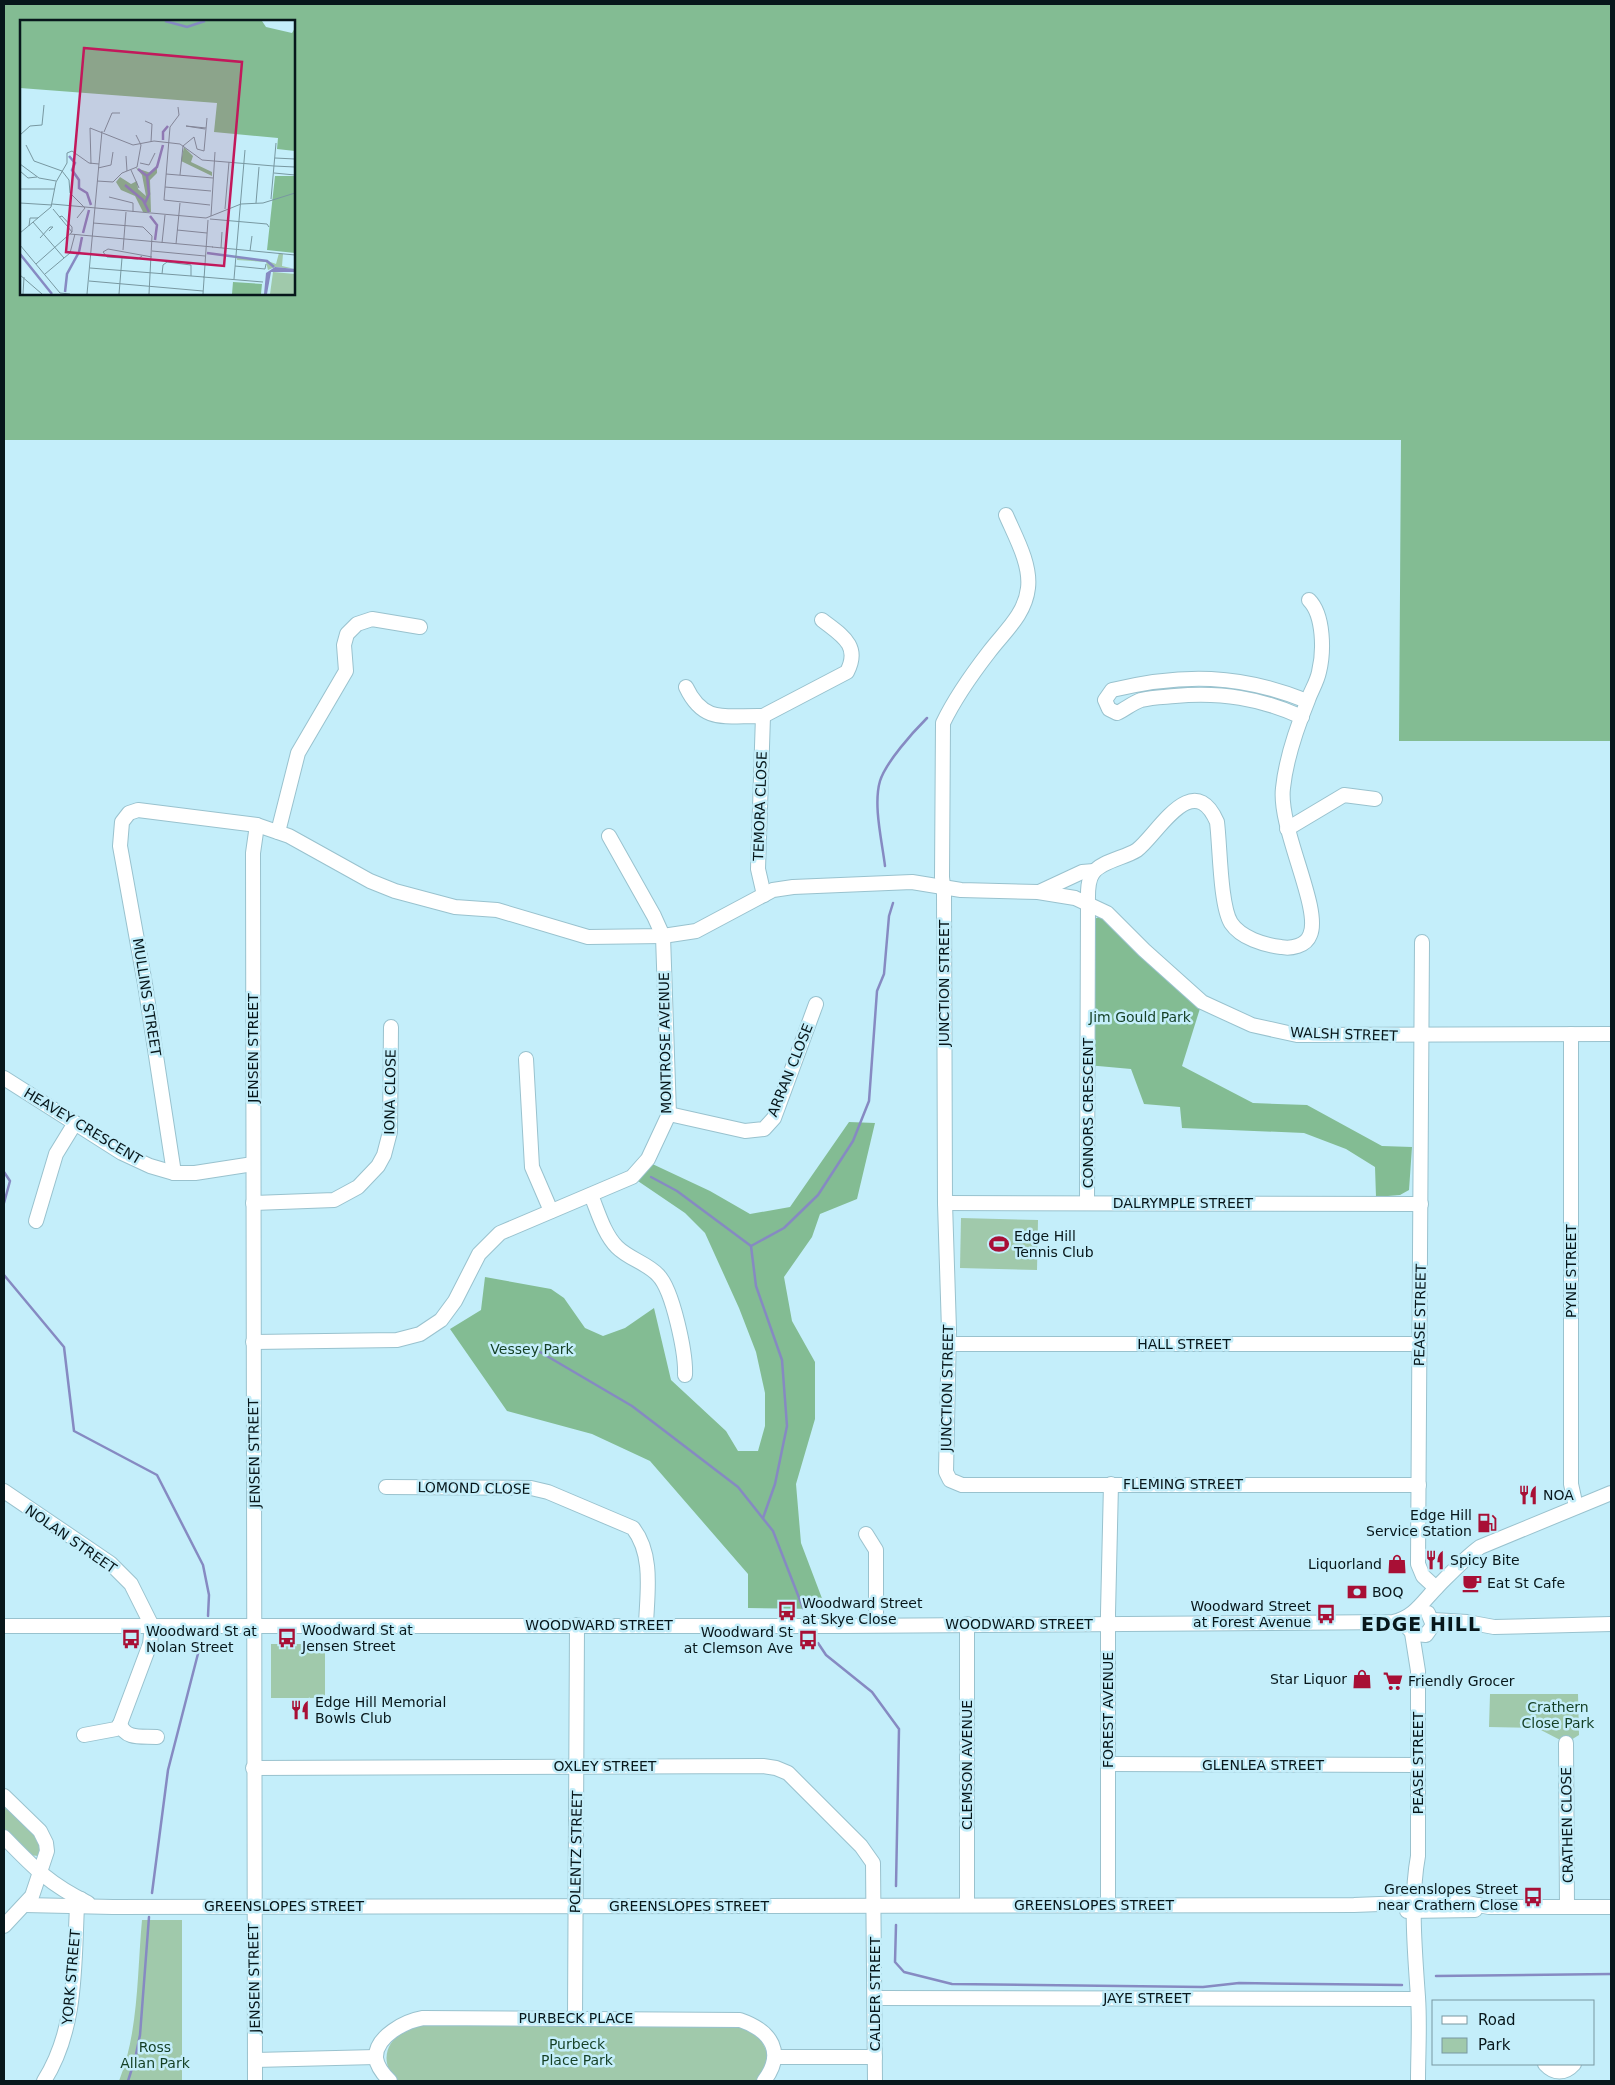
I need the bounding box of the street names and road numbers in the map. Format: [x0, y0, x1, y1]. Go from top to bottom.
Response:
street label: TEMORA CLOSE [750, 751, 770, 862]
street label: JUNCTION STREET [936, 919, 952, 1047]
street label: MULLINS STREET [130, 937, 164, 1058]
street label: MONTROSE AVENUE [656, 972, 674, 1114]
street label: JENSEN STREET [245, 993, 261, 1104]
street label: ARRAN CLOSE [764, 1021, 816, 1119]
street label: WALSH STREET [1290, 1024, 1399, 1044]
street label: CONNORS CRESCENT [1080, 1037, 1096, 1188]
street label: IONA CLOSE [381, 1049, 399, 1135]
street label: HEAVEY CRESCENT [21, 1085, 145, 1168]
street label: DALRYMPLE STREET [1113, 1195, 1254, 1211]
street label: PYNE STREET [1563, 1224, 1579, 1318]
street label: PEASE STREET [1411, 1263, 1429, 1366]
street label: JUNCTION STREET [938, 1324, 956, 1452]
street label: HALL STREET [1137, 1336, 1231, 1352]
street label: JENSEN STREET [245, 1398, 263, 1509]
street label: FLEMING STREET [1123, 1476, 1243, 1492]
street label: LOMOND CLOSE [417, 1479, 531, 1497]
street label: NOLAN STREET [22, 1502, 120, 1577]
street label: WOODWARD STREET [945, 1616, 1093, 1632]
street label: WOODWARD STREET [525, 1617, 673, 1633]
street label: FOREST AVENUE [1100, 1652, 1116, 1768]
street label: CLEMSON AVENUE [959, 1700, 975, 1830]
street label: PEASE STREET [1410, 1711, 1426, 1814]
street label: GLENLEA STREET [1202, 1757, 1324, 1773]
street label: OXLEY STREET [554, 1758, 657, 1774]
street label: CRATHEN CLOSE [1558, 1767, 1576, 1883]
street label: POLENTZ STREET [567, 1790, 585, 1913]
street label: GREENSLOPES STREET [1014, 1897, 1174, 1913]
street label: GREENSLOPES STREET [204, 1898, 364, 1914]
street label: GREENSLOPES STREET [609, 1898, 769, 1914]
street label: JENSEN STREET [245, 1923, 263, 2034]
street label: YORK STREET [59, 1928, 83, 2026]
street label: CALDER STREET [867, 1936, 883, 2051]
street label: JAYE STREET [1102, 1990, 1191, 2006]
street label: PURBECK PLACE [519, 2010, 633, 2026]

